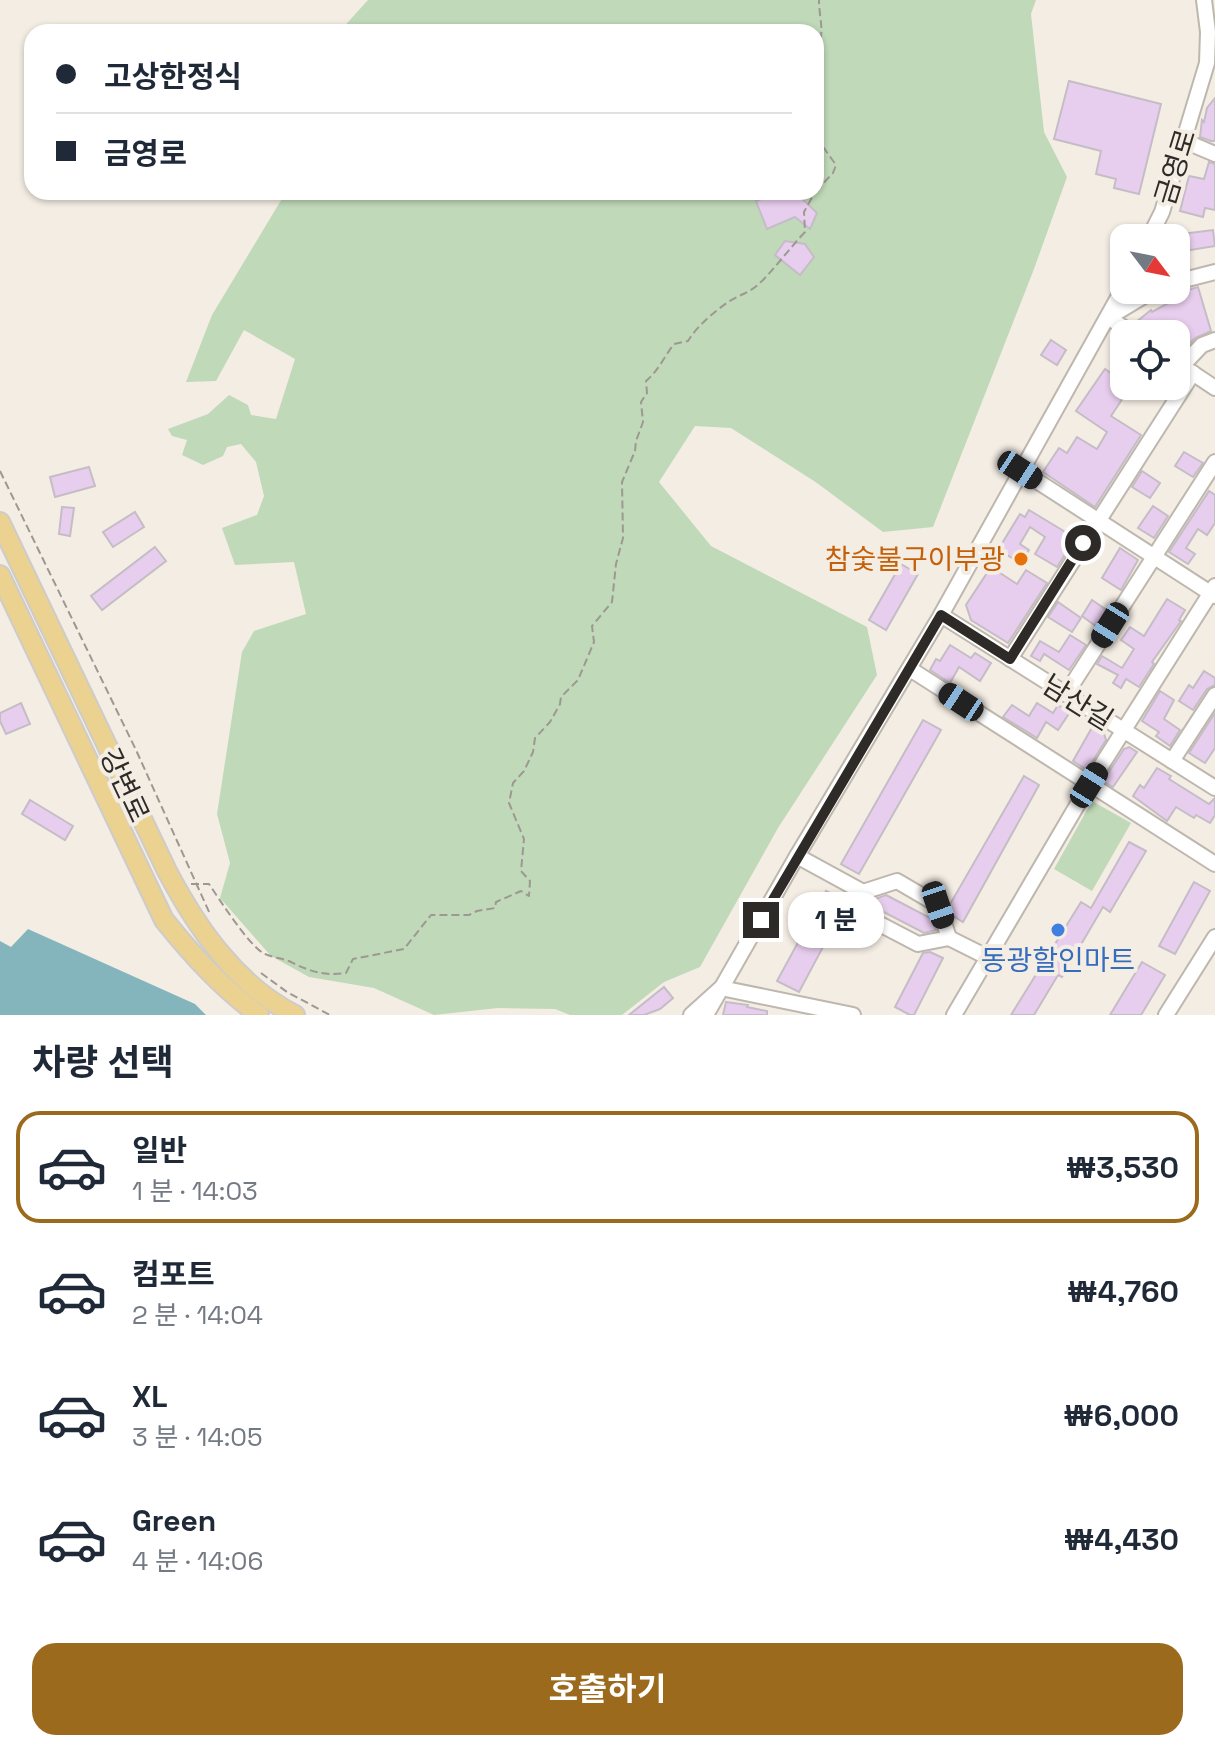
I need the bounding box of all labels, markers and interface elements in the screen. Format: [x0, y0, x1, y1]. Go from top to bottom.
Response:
text: 고상한정식 [104, 57, 242, 96]
street label: 금영로 [1146, 125, 1204, 209]
text: 금영로 [104, 134, 187, 173]
north arrow [1110, 224, 1190, 304]
map controls [1110, 224, 1190, 400]
button: locate [1110, 320, 1190, 400]
car [993, 447, 1047, 493]
route start [1065, 525, 1101, 561]
place label: 참숯불구이부광 [825, 541, 1005, 577]
marker: 참숯불구이부광 [1012, 550, 1030, 568]
car [1087, 598, 1133, 652]
street label: 남산길 [1036, 666, 1120, 738]
car [934, 679, 988, 725]
street label: 강변로 [92, 742, 158, 828]
car [1066, 758, 1112, 812]
car [919, 878, 957, 932]
callout: 1 분 [789, 892, 885, 948]
route end [743, 902, 779, 938]
text: 1 분 [815, 903, 857, 937]
marker: 동광할인마트 [1049, 921, 1067, 939]
place label: 동광할인마트 [981, 942, 1135, 978]
text: 차량 선택 [32, 1040, 174, 1086]
icon: car [36, 1131, 108, 1203]
text: 일반 [132, 1131, 187, 1170]
text: ₩3,530 [1066, 1148, 1179, 1187]
text: 1 분 · 14:03 [132, 1174, 258, 1208]
icon: car [36, 1255, 108, 1327]
text: 컴포트 [132, 1255, 215, 1294]
text: ₩4,760 [1067, 1272, 1179, 1311]
text: 2 분 · 14:04 [132, 1298, 263, 1332]
text: XL [132, 1377, 168, 1416]
icon: car [36, 1379, 108, 1451]
text: ₩6,000 [1063, 1396, 1179, 1435]
text: 3 분 · 14:05 [132, 1420, 262, 1454]
text: Green [132, 1501, 216, 1540]
icon: car [36, 1503, 108, 1575]
text: ₩4,430 [1064, 1520, 1179, 1559]
text: 4 분 · 14:06 [132, 1544, 263, 1578]
button: 호출하기 [32, 1643, 1183, 1735]

